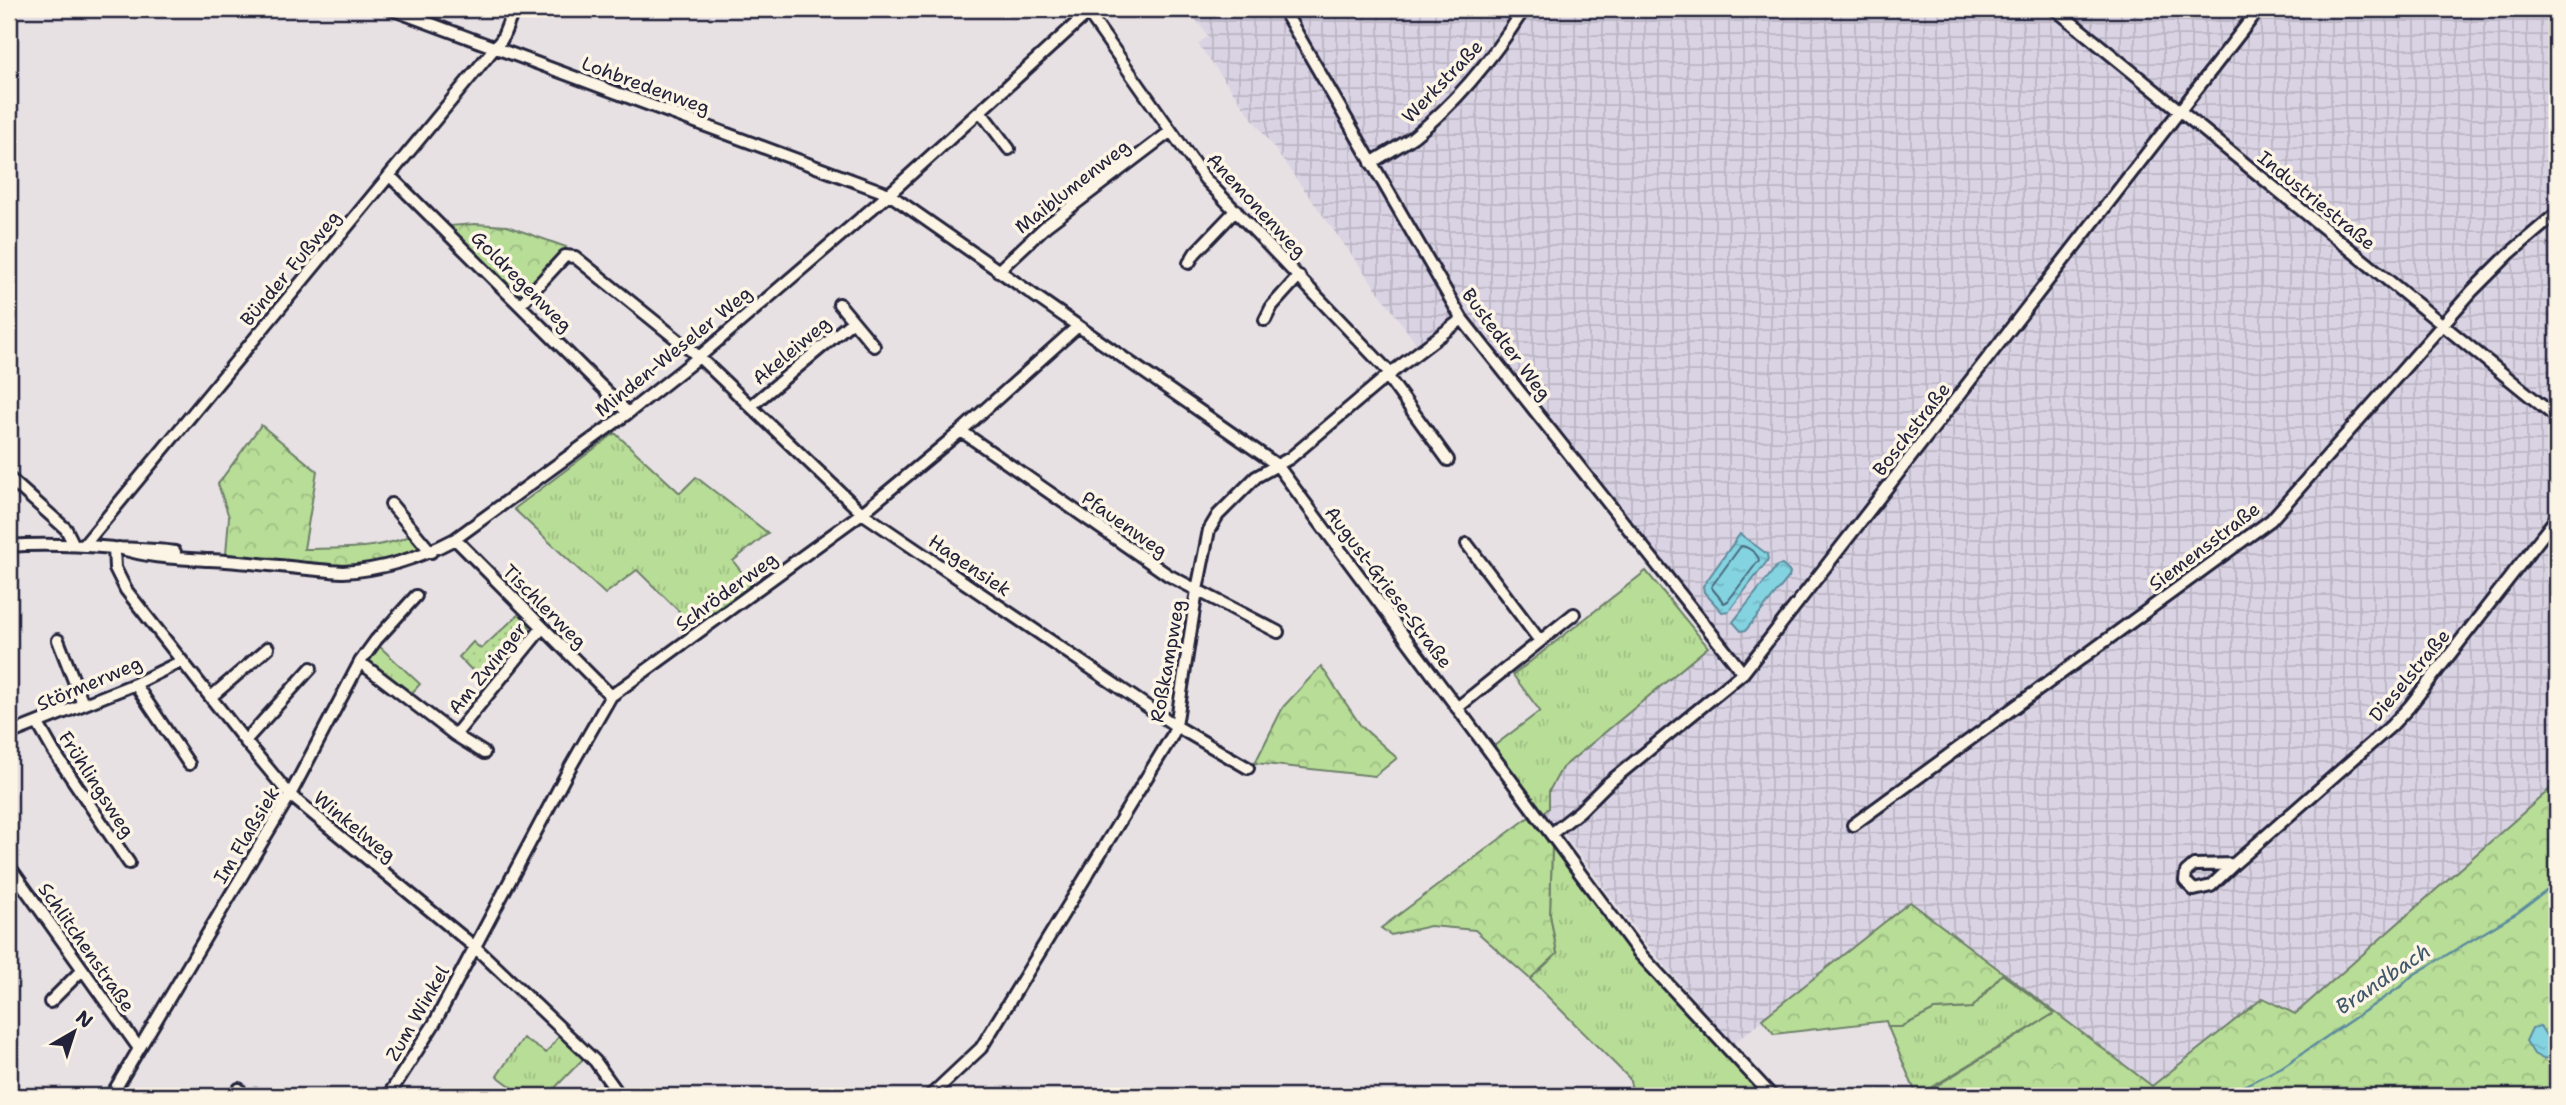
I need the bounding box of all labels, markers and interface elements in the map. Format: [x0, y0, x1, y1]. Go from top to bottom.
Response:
street label: Werkstraße [1396, 34, 1488, 128]
street label: Lohbredenweg [578, 51, 713, 120]
street label: Maiblumenweg [1010, 134, 1135, 239]
street label: Industriestraße [2252, 145, 2381, 256]
street label: Anemonenweg [1201, 147, 1312, 263]
street label: Bünder Fußweg [235, 205, 346, 331]
street label: Goldregenweg [466, 225, 578, 337]
street label: Minden-Weseler Weg [590, 280, 757, 422]
street label: Bustedter Weg [1456, 283, 1557, 406]
street label: Akeleiweg [747, 310, 836, 390]
street label: Boschstraße [1867, 377, 1956, 481]
street label: Pfauenweg [1077, 486, 1173, 563]
street label: Siemensstraße [2144, 496, 2265, 597]
street label: August-Griese-Straße [1319, 501, 1458, 674]
street label: Hagensiek [924, 529, 1016, 602]
street label: Schröderweg [670, 546, 782, 637]
street label: Tischlerweg [497, 559, 592, 654]
street label: Roßkampweg [1144, 598, 1191, 724]
street label: Am Zwinger [443, 617, 532, 720]
street label: Dieselstraße [2363, 624, 2455, 727]
street label: Störmerweg [33, 650, 146, 717]
street label: Frühlingsweg [53, 726, 140, 842]
street label: Im Flaßsiek [208, 782, 285, 888]
street label: Winkelweg [308, 785, 401, 867]
street label: Schlitchenstraße [33, 878, 141, 1017]
water label: Brandbach [2330, 937, 2436, 1021]
street label: Zum Winkel [380, 961, 455, 1065]
north arrow [38, 996, 108, 1066]
text: N [71, 1005, 98, 1034]

